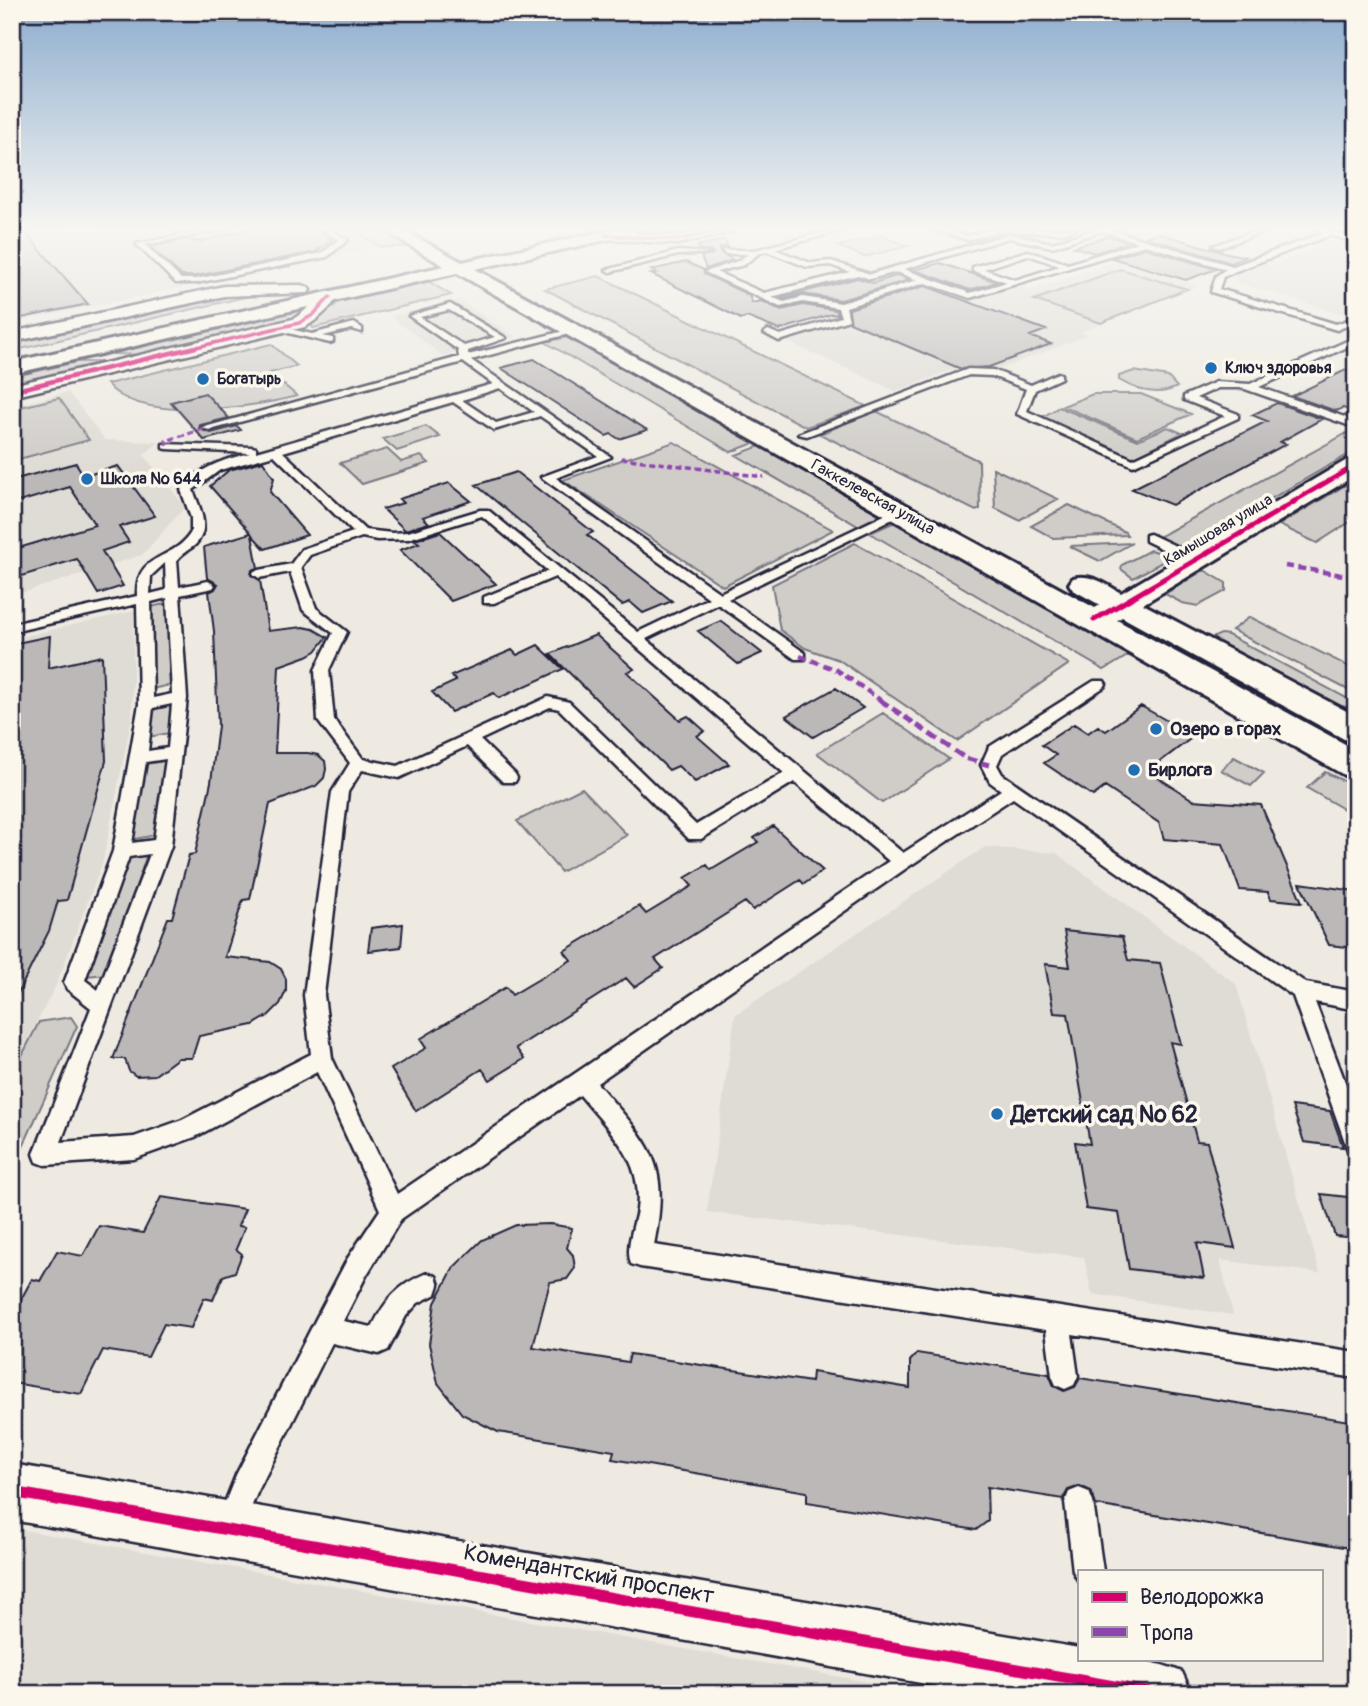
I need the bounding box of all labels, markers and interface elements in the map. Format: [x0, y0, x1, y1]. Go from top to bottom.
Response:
place label: Ключ здоровья [1225, 358, 1332, 378]
marker: Ключ здоровья [1203, 360, 1219, 376]
place label: Богатырь [217, 369, 281, 389]
marker: Богатырь [195, 371, 211, 387]
street label: Гаккелевская улица [808, 455, 938, 539]
place label: Школа № 644 [100, 469, 202, 489]
marker: Школа № 644 [79, 471, 95, 487]
street label: Камышовая улица [1160, 490, 1276, 570]
place label: Озеро в горах [1170, 717, 1281, 741]
marker: Озеро в горах [1148, 721, 1164, 737]
place label: Бирлога [1148, 758, 1212, 782]
marker: Бирлога [1126, 762, 1142, 778]
place label: Детский сад № 62 [1009, 1100, 1198, 1129]
marker: Детский сад № 62 [989, 1106, 1005, 1122]
street label: Комендантский проспект [461, 1538, 717, 1610]
legend [1078, 1570, 1322, 1660]
text: Велодорожка [1140, 1584, 1264, 1611]
text: Тропа [1140, 1620, 1193, 1647]

